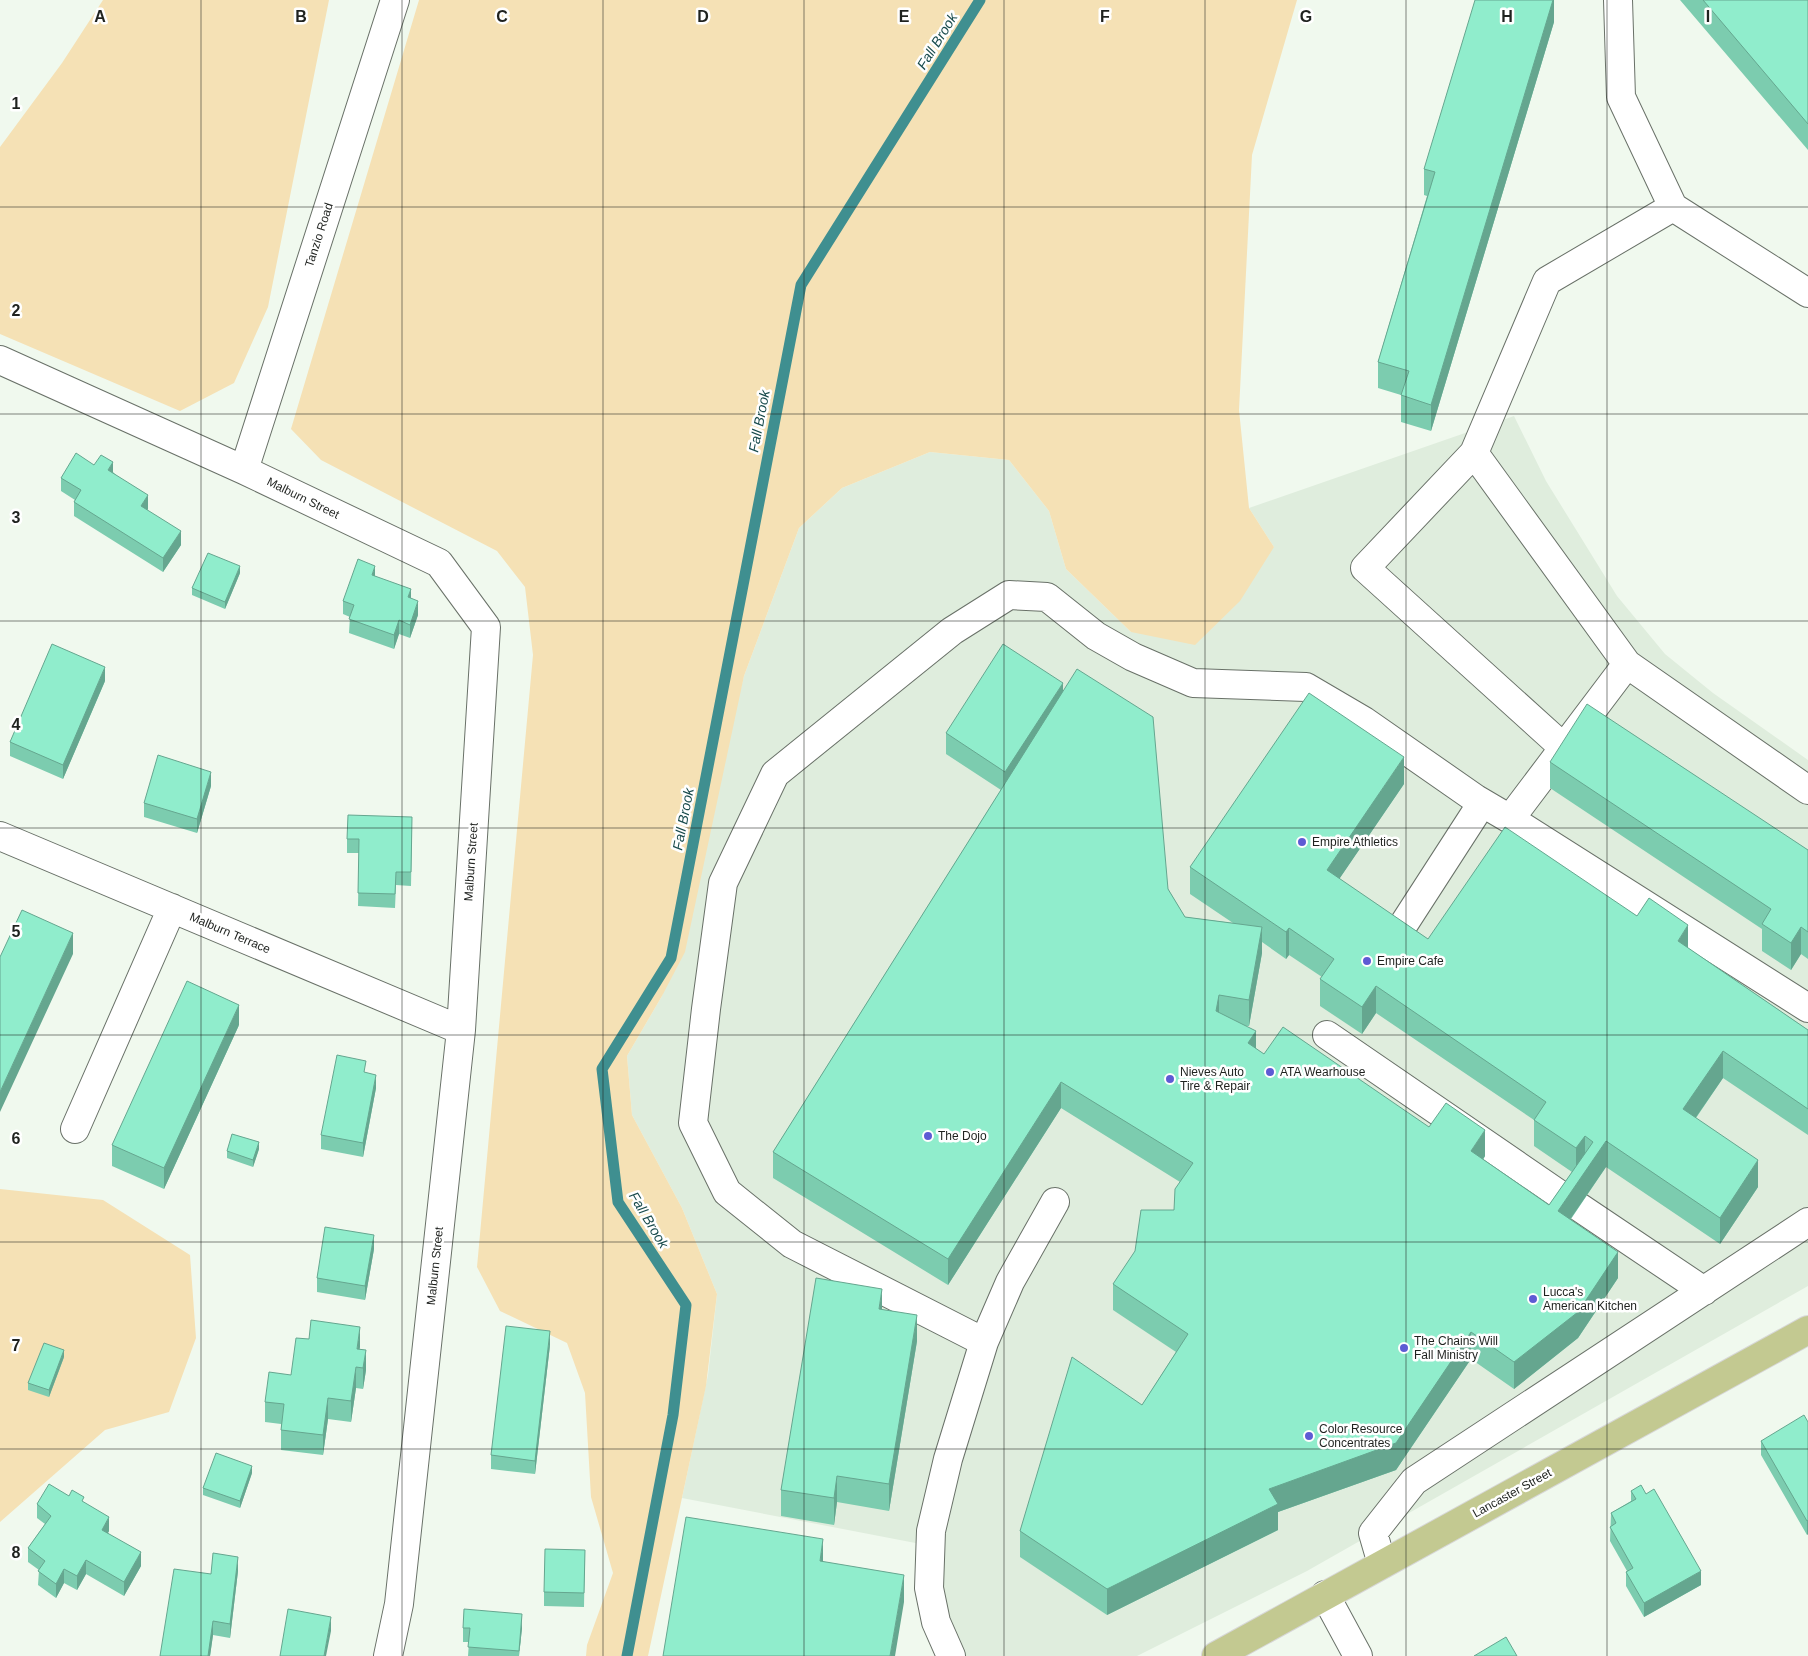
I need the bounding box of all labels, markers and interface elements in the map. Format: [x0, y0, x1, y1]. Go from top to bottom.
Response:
text: A [94, 8, 106, 25]
text: B [295, 8, 307, 25]
text: C [496, 8, 508, 25]
text: D [697, 8, 709, 25]
text: E [899, 8, 910, 25]
text: F [1100, 8, 1110, 25]
text: G [1300, 8, 1312, 25]
text: H [1501, 8, 1513, 25]
text: I [1706, 8, 1710, 25]
water label: Fall Brook [914, 9, 961, 72]
text: 1 [12, 95, 21, 112]
street label: Tanzio Road [302, 201, 336, 269]
text: 2 [12, 302, 21, 319]
water label: Fall Brook [745, 388, 773, 453]
street label: Malburn Street [265, 474, 342, 522]
text: 3 [12, 509, 21, 526]
text: 4 [12, 716, 21, 733]
water label: Fall Brook [669, 786, 697, 851]
street label: Malburn Street [461, 822, 481, 902]
place label: Empire Athletics [1312, 835, 1398, 849]
marker: Empire Athletics [1296, 836, 1308, 848]
street label: Malburn Terrace [187, 910, 273, 956]
text: 5 [12, 923, 21, 940]
place label: Empire Cafe [1377, 954, 1444, 968]
marker: Empire Cafe [1361, 955, 1373, 967]
place label: Nieves Auto Tire & Repair [1180, 1065, 1250, 1093]
place label: ATA Wearhouse [1280, 1065, 1366, 1079]
marker: ATA Wearhouse [1264, 1066, 1276, 1078]
marker: Nieves Auto Tire & Repair [1164, 1073, 1176, 1085]
place label: The Dojo [938, 1129, 987, 1143]
text: 6 [12, 1130, 21, 1147]
marker: The Dojo [922, 1130, 934, 1142]
water label: Fall Brook [626, 1189, 673, 1252]
street label: Malburn Street [424, 1225, 446, 1306]
place label: Lucca's American Kitchen [1543, 1285, 1637, 1313]
marker: Lucca's American Kitchen [1527, 1293, 1539, 1305]
place label: The Chains Will Fall Ministry [1414, 1334, 1498, 1362]
text: 7 [12, 1337, 21, 1354]
marker: The Chains Will Fall Ministry [1398, 1342, 1410, 1354]
place label: Color Resource Concentrates [1319, 1422, 1403, 1450]
marker: Color Resource Concentrates [1303, 1430, 1315, 1442]
street label: Lancaster Street [1470, 1465, 1554, 1520]
text: 8 [12, 1544, 21, 1561]

